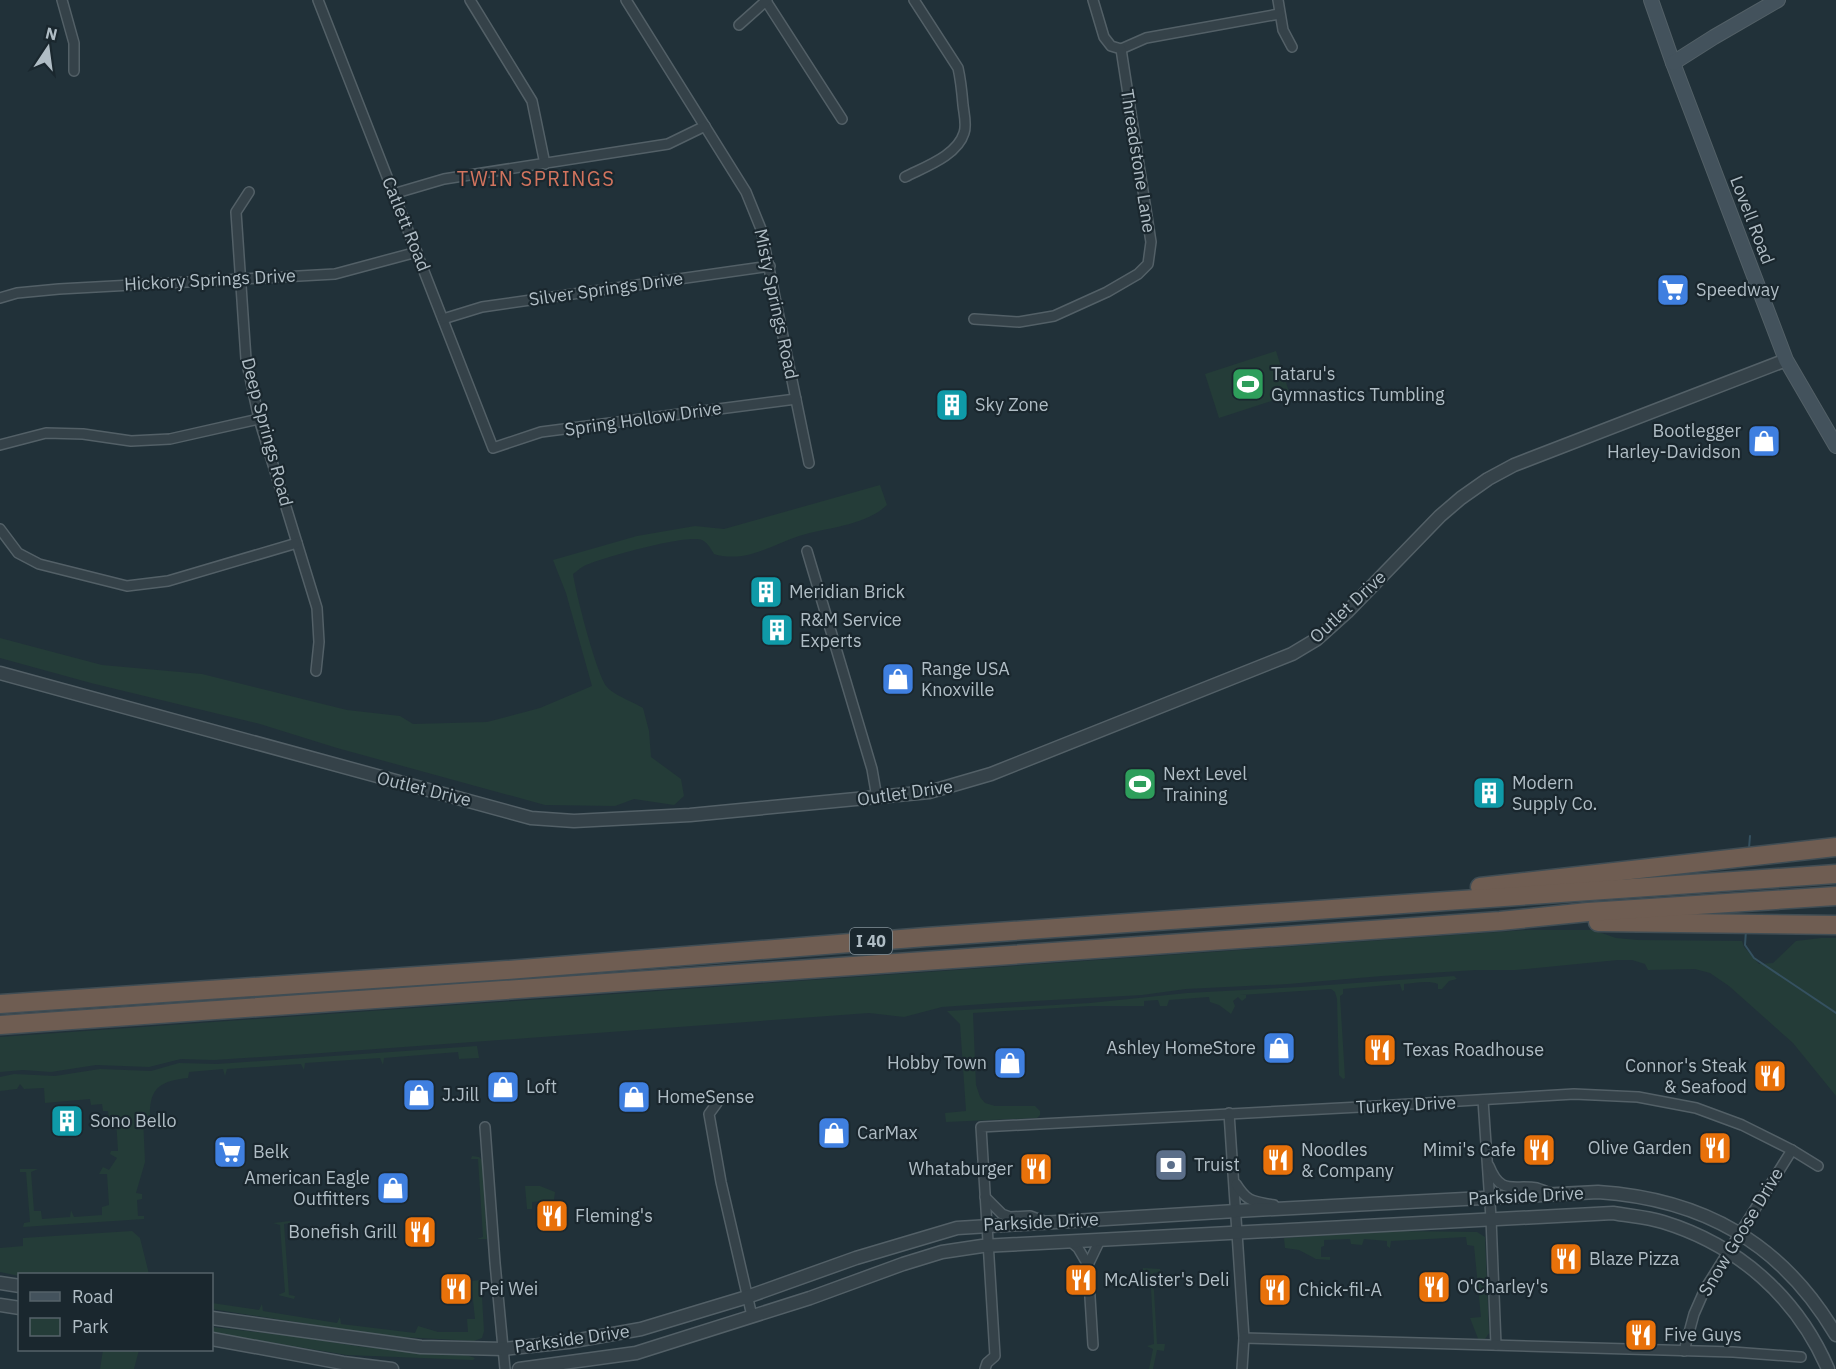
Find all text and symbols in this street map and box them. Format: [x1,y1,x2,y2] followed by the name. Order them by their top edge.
[18,18,78,78] north arrow
[43,22,59,44] text: N
[1116,88,1161,234] street label: Threadstone Lane
[457,165,615,192] district label: TWIN SPRINGS
[1725,172,1780,267] street label: Lovell Road
[377,173,436,274] street label: Catlett Road
[749,226,804,381] street label: Misty Springs Road
[123,264,297,295] street label: Hickory Springs Drive
[527,266,685,311] street label: Silver Springs Drive
[1655,272,1691,308] supermarket icon: Speedway
[1696,278,1779,301] place label: Speedway
[237,355,298,509] street label: Deep Springs Road
[1271,362,1445,406] place label: Tataru's Gymnastics Tumbling
[1230,366,1266,402] sports icon: Tataru's Gymnastics Tumbling
[934,387,970,423] building icon: Sky Zone
[975,393,1049,416] place label: Sky Zone
[563,396,723,441] street label: Spring Hollow Drive
[1607,419,1741,463] place label: Bootlegger Harley-Davidson
[1746,423,1782,459] shop icon: Bootlegger Harley-Davidson
[1305,565,1391,648] street label: Outlet Drive
[748,574,784,610] building icon: Meridian Brick
[789,580,906,603] place label: Meridian Brick
[800,608,902,652] place label: R&M Service Experts
[759,612,795,648] building icon: R&M Service Experts
[921,657,1010,701] place label: Range USA Knoxville
[880,661,916,697] shop icon: Range USA Knoxville
[1163,762,1247,806] place label: Next Level Training
[375,766,474,811] street label: Outlet Drive
[1122,766,1158,802] sports icon: Next Level Training
[1512,771,1597,815] place label: Modern Supply Co.
[856,774,954,811] street label: Outlet Drive
[1471,775,1507,811] building icon: Modern Supply Co.
[850,928,892,954] road number: I 40
[1261,1030,1297,1066] shop icon: Ashley HomeStore
[1362,1032,1398,1068] restaurant icon: Texas Roadhouse
[1106,1036,1256,1059] place label: Ashley HomeStore
[1403,1038,1544,1061] place label: Texas Roadhouse
[992,1045,1028,1081] shop icon: Hobby Town
[887,1051,987,1074] place label: Hobby Town
[1625,1054,1747,1098] place label: Connor's Steak & Seafood
[1752,1058,1788,1094] restaurant icon: Connor's Steak & Seafood
[485,1069,521,1105] shop icon: Loft
[526,1075,557,1098] place label: Loft
[401,1077,437,1113] shop icon: J.Jill
[616,1079,652,1115] shop icon: HomeSense
[442,1083,479,1106] place label: J.Jill
[657,1085,755,1108] place label: HomeSense
[1355,1090,1457,1119] street label: Turkey Drive
[49,1103,85,1139] building icon: Sono Bello
[90,1109,177,1132] place label: Sono Bello
[816,1115,852,1151] shop icon: CarMax
[857,1121,918,1144] place label: CarMax
[1697,1130,1733,1166] restaurant icon: Olive Garden
[1521,1132,1557,1168] restaurant icon: Mimi's Cafe
[212,1134,248,1170] supermarket icon: Belk
[1588,1136,1692,1159] place label: Olive Garden
[1301,1138,1394,1182] place label: Noodles & Company
[1423,1138,1516,1161] place label: Mimi's Cafe
[253,1140,290,1163] place label: Belk
[1260,1142,1296,1178] restaurant icon: Noodles & Company
[1153,1147,1189,1183] bank icon: Truist
[1018,1151,1054,1187] restaurant icon: Whataburger
[1194,1153,1240,1176] place label: Truist
[908,1157,1013,1180] place label: Whataburger
[1693,1163,1788,1300] street label: Snow Goose Drive
[244,1166,370,1210] place label: American Eagle Outfitters
[375,1170,411,1206] shop icon: American Eagle Outfitters
[1468,1181,1585,1210] street label: Parkside Drive
[534,1198,570,1234] restaurant icon: Fleming's
[575,1204,653,1227] place label: Fleming's
[983,1207,1100,1236] street label: Parkside Drive
[402,1214,438,1250] restaurant icon: Bonefish Grill
[288,1220,397,1243] place label: Bonefish Grill
[1548,1241,1584,1277] restaurant icon: Blaze Pizza
[1589,1247,1680,1270] place label: Blaze Pizza
[1063,1262,1099,1298] restaurant icon: McAlister's Deli
[1104,1268,1229,1291] place label: McAlister's Deli
[1416,1269,1452,1305] restaurant icon: O'Charley's
[438,1271,474,1307] restaurant icon: Pei Wei
[1257,1272,1293,1308] restaurant icon: Chick-fil-A
[18,1273,213,1351] legend
[1457,1275,1549,1298] place label: O'Charley's
[479,1277,538,1300] place label: Pei Wei
[1298,1278,1383,1301] place label: Chick-fil-A
[72,1285,113,1308] text: Road
[72,1315,109,1338] text: Park
[1623,1317,1659,1353] restaurant icon: Five Guys
[513,1319,631,1358] street label: Parkside Drive
[1664,1323,1742,1346] place label: Five Guys

